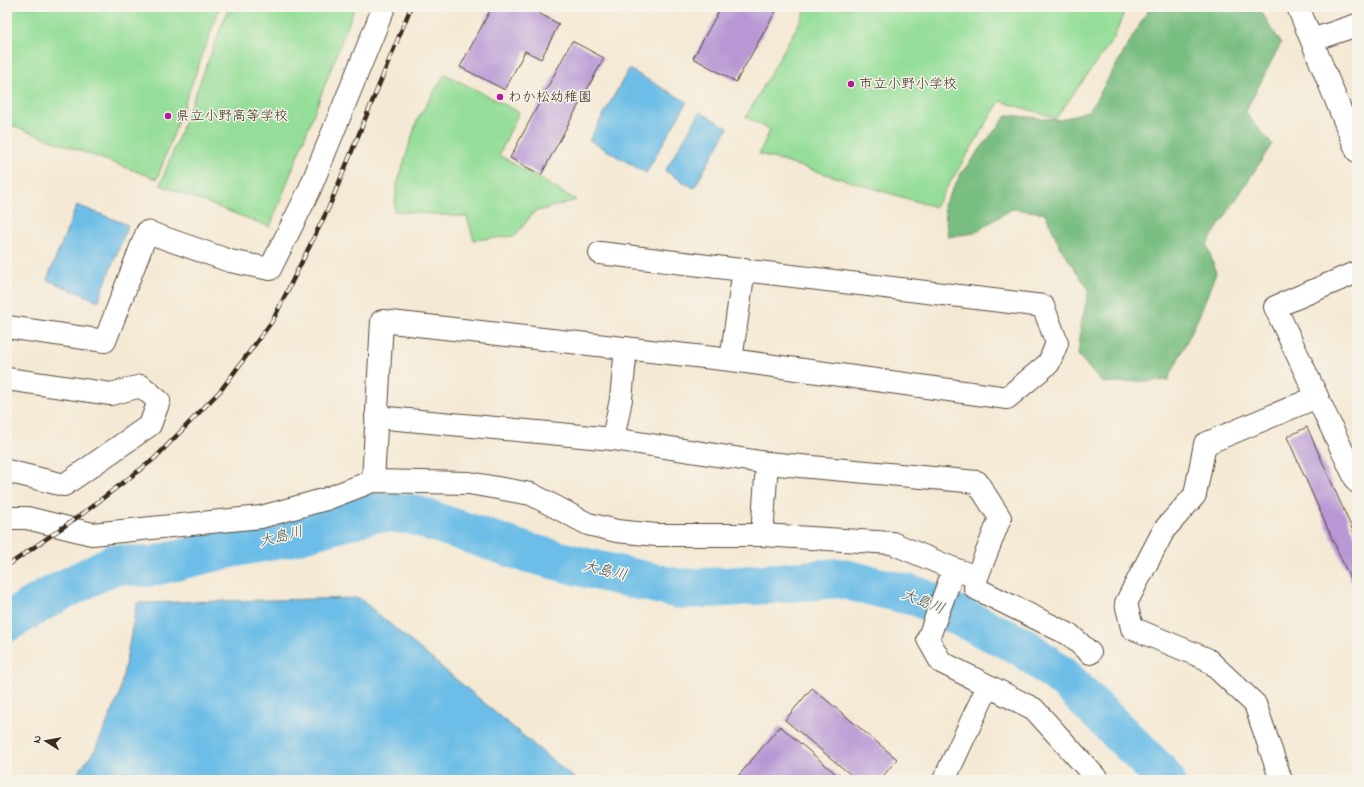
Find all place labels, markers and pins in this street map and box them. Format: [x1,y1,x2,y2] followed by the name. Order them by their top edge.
[859,74,957,95] place label: 市立小野小学校
[846,79,856,89] marker: 市立小野小学校
[508,87,592,108] place label: わか松幼稚園
[495,92,505,102] marker: わか松幼稚園
[176,106,288,127] place label: 県立小野高等学校
[163,111,173,121] marker: 県立小野高等学校

